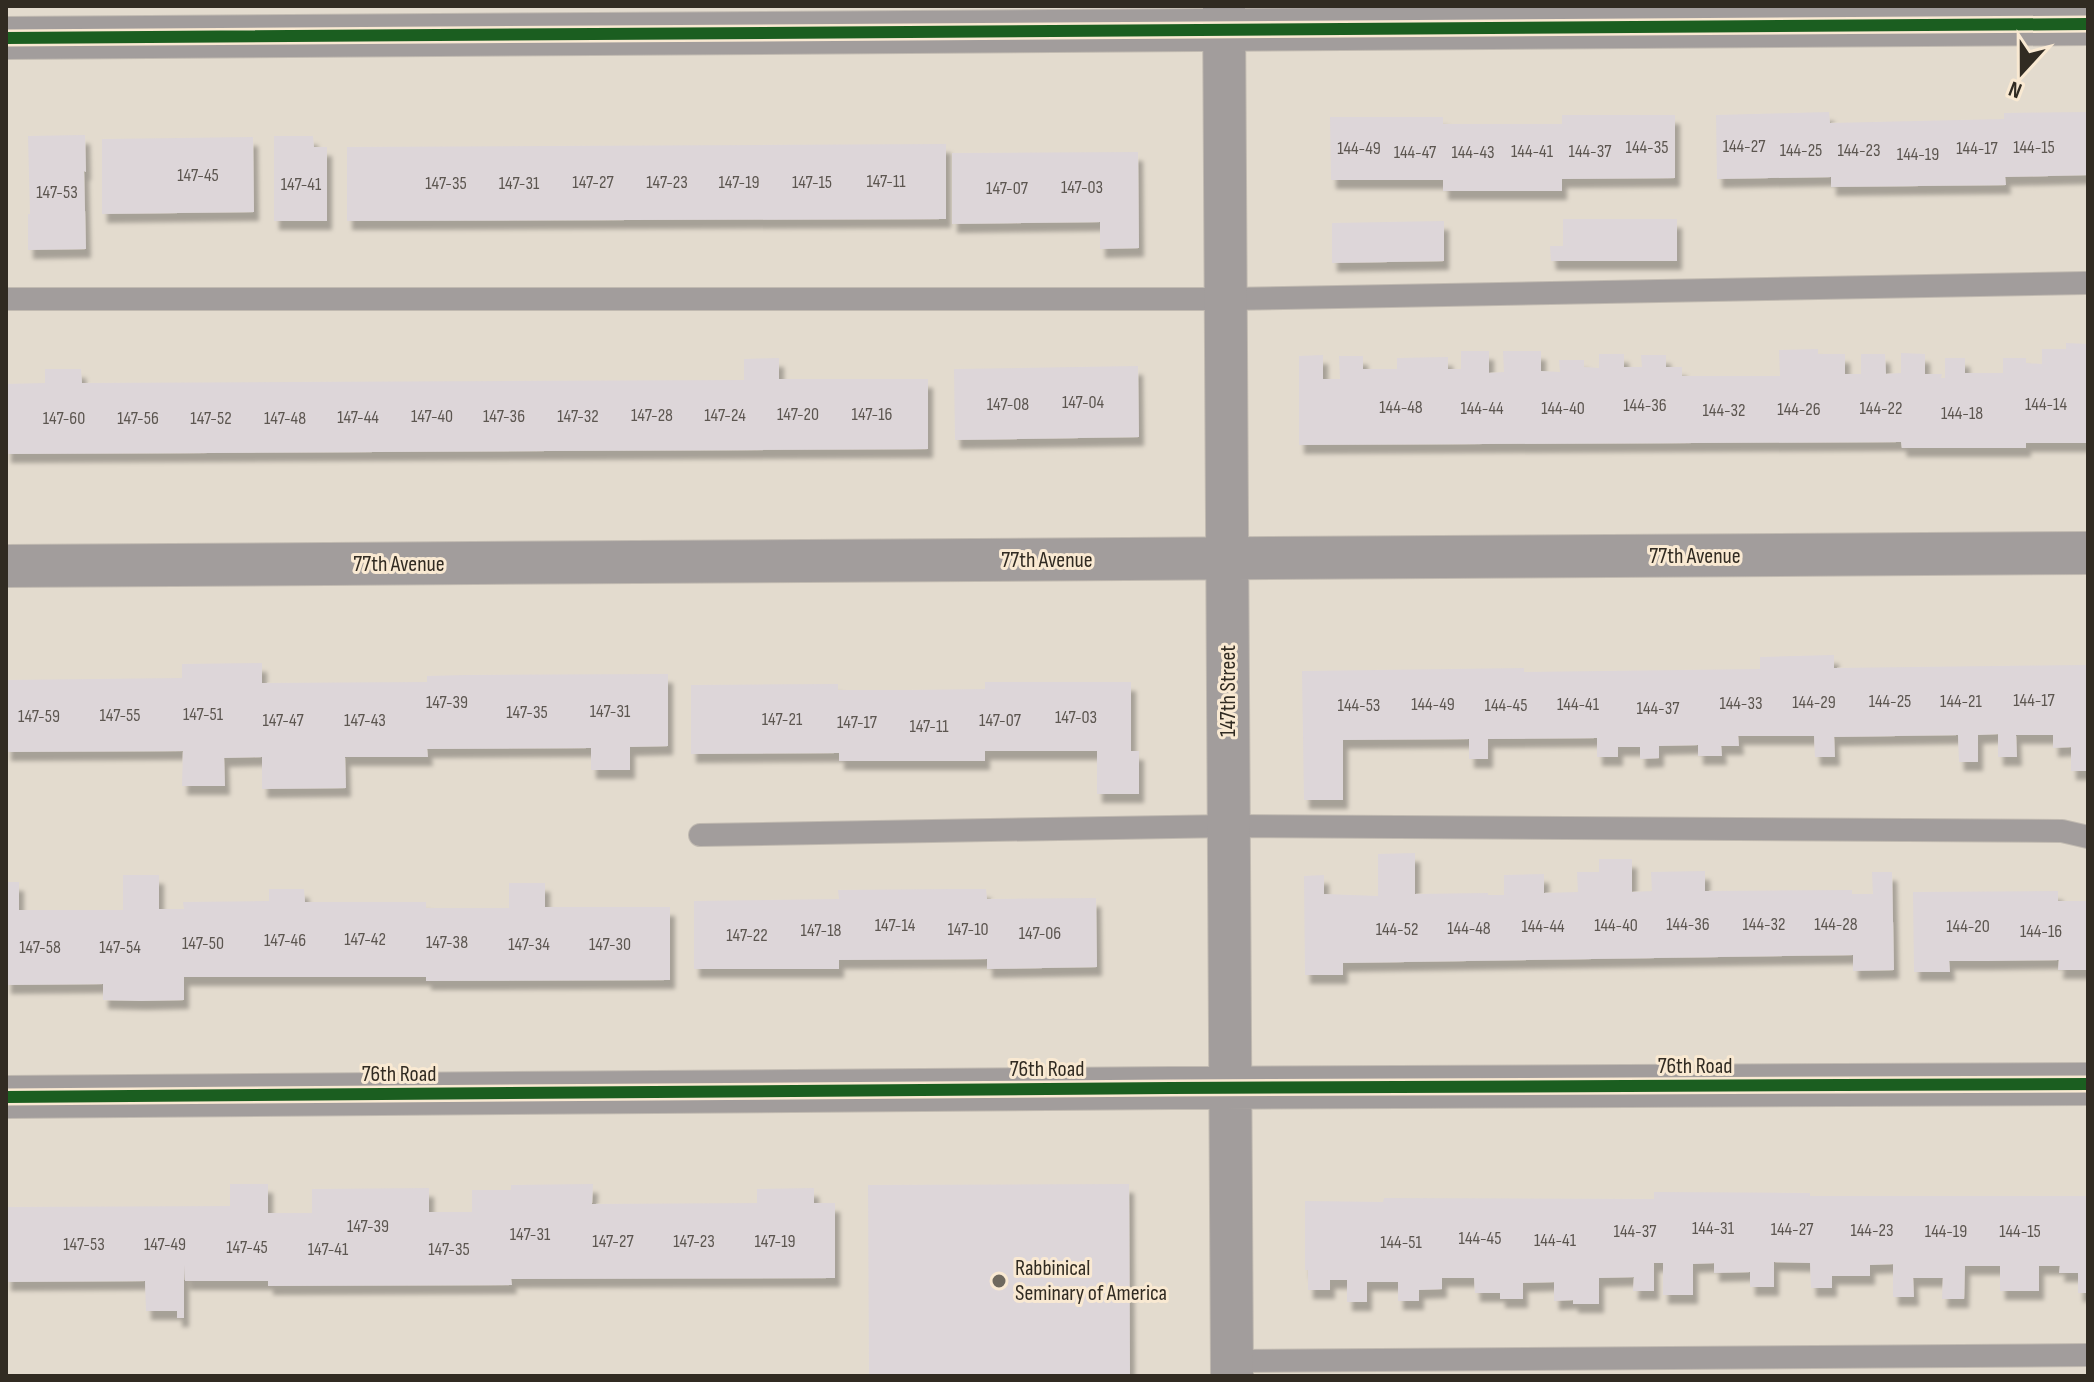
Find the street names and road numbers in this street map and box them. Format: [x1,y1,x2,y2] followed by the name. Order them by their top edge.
[1649,543,1741,570] street label: 77th Avenue
[1001,547,1093,574] street label: 77th Avenue
[353,551,445,578] street label: 77th Avenue
[1215,645,1242,737] street label: 147th Street
[1658,1053,1732,1080] street label: 76th Road
[1010,1056,1084,1083] street label: 76th Road
[362,1061,436,1088] street label: 76th Road

